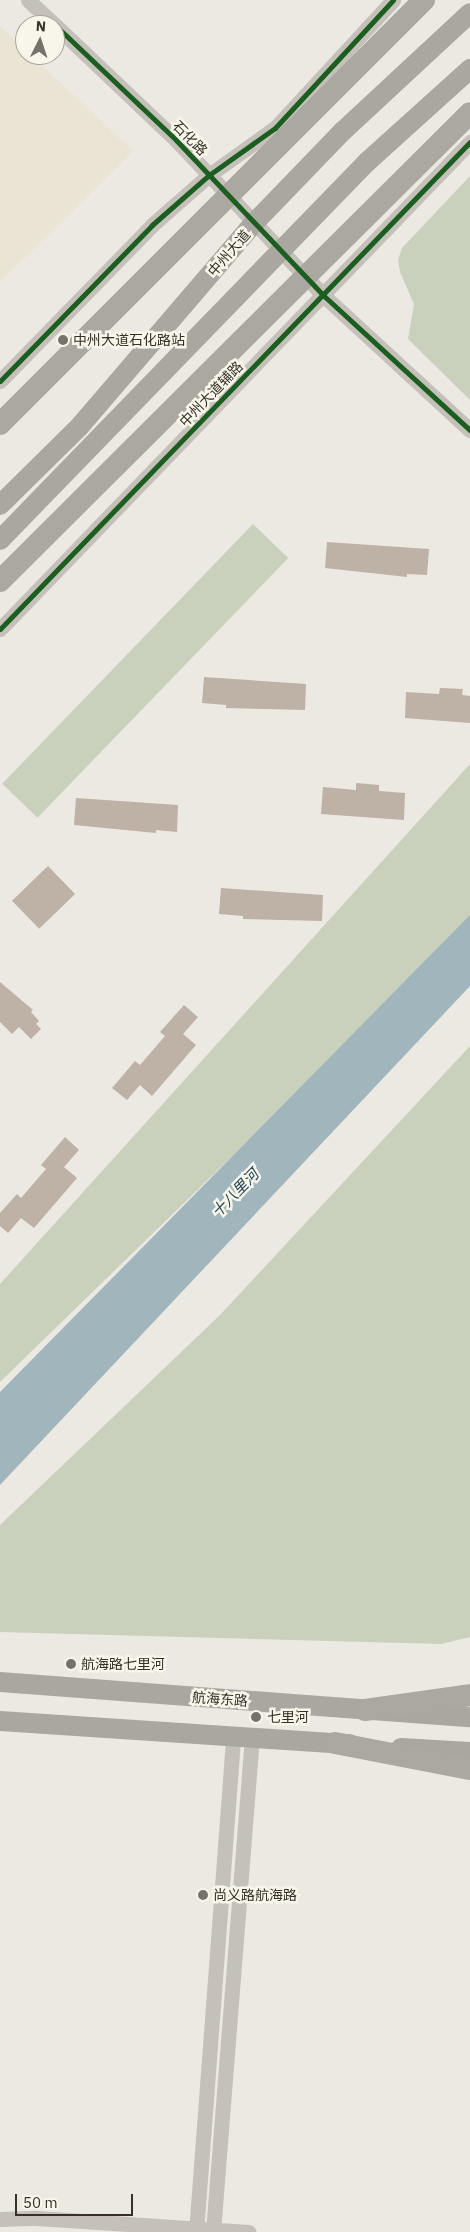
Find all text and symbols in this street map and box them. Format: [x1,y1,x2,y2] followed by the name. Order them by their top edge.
[15,15,65,65] north arrow
[35,17,47,35] text: N
[169,117,211,159] street label: 石化路
[204,226,254,280] street label: 中州大道
[73,332,185,348] place label: 中州大道石化路站
[57,334,69,346] marker: 中州大道石化路站
[176,358,246,430] street label: 中州大道辅路
[208,1165,262,1221] water label: 十八里河
[81,1656,165,1672] place label: 航海路七里河
[65,1658,77,1670] marker: 航海路七里河
[191,1689,249,1709] street label: 航海东路
[267,1709,309,1725] place label: 七里河
[249,1710,263,1724] marker: 七里河
[213,1887,297,1903] place label: 尚义路航海路
[197,1889,209,1901] marker: 尚义路航海路
[18,2184,135,2216] scale bar
[23,2193,58,2212] text: 50 m

